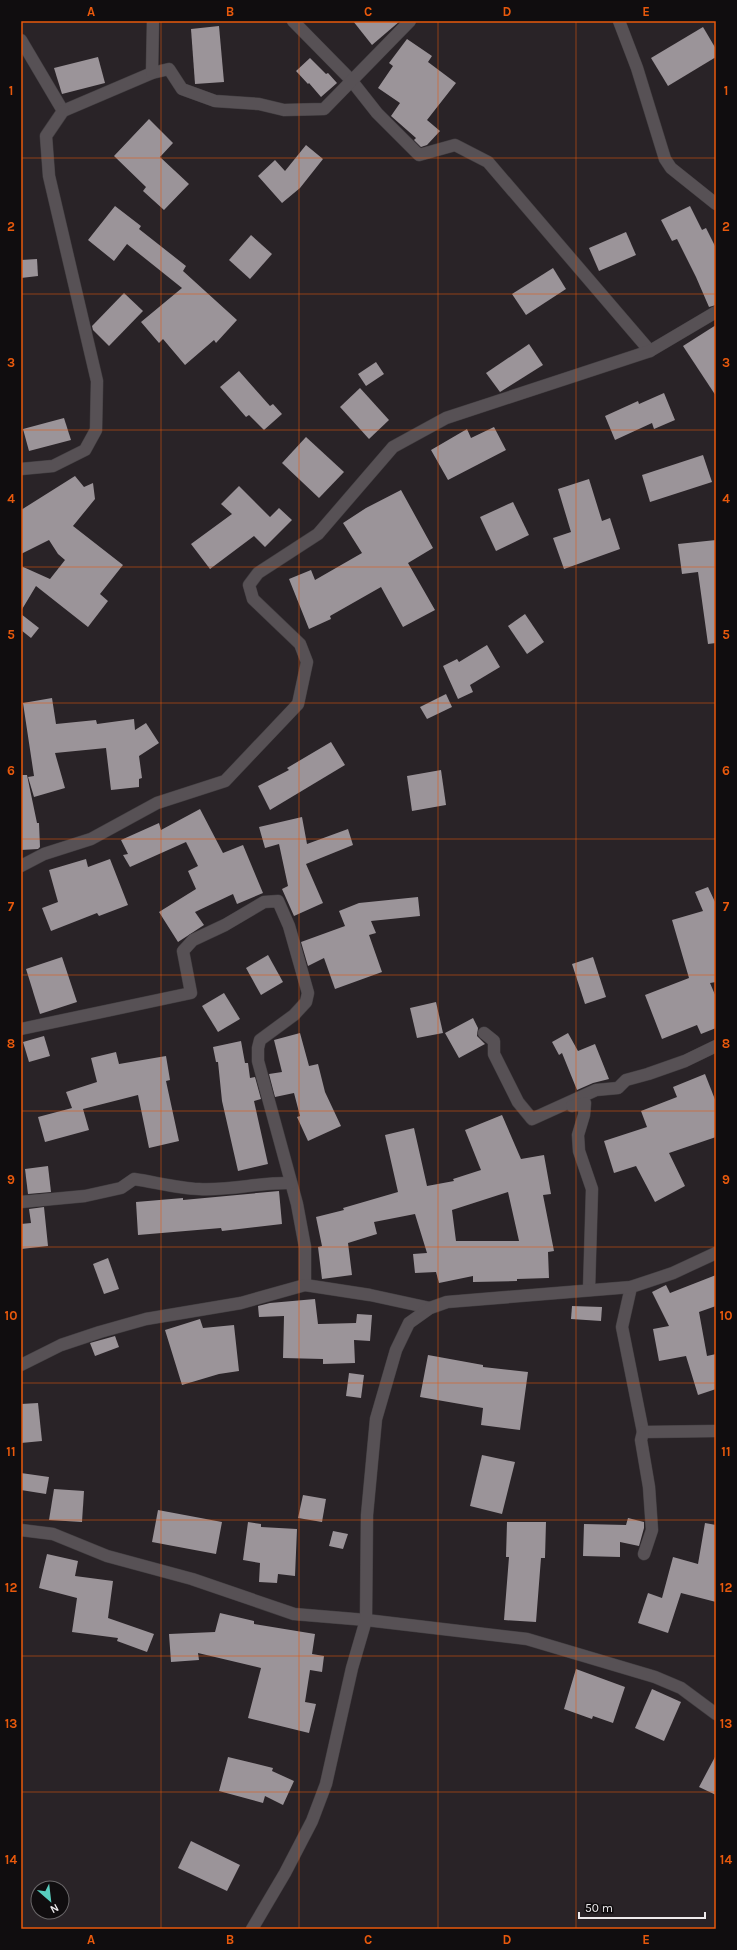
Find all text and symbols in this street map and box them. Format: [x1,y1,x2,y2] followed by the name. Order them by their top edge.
[87,4,95,19] text: A
[226,4,234,19] text: B
[364,4,372,19] text: C
[503,4,512,19] text: D
[642,4,650,19] text: E
[9,83,13,98] text: 1
[724,83,728,98] text: 1
[7,219,15,234] text: 2
[722,219,730,234] text: 2
[7,355,15,370] text: 3
[722,355,730,370] text: 3
[7,491,15,506] text: 4
[722,491,730,506] text: 4
[7,627,15,642] text: 5
[722,627,730,642] text: 5
[7,763,15,778] text: 6
[722,763,730,778] text: 6
[8,899,15,914] text: 7
[723,899,730,914] text: 7
[7,1036,15,1051] text: 8
[722,1036,730,1051] text: 8
[7,1172,15,1187] text: 9
[722,1172,730,1187] text: 9
[5,1308,17,1323] text: 10
[720,1308,732,1323] text: 10
[6,1444,16,1459] text: 11
[721,1444,731,1459] text: 11
[5,1580,17,1595] text: 12
[720,1580,732,1595] text: 12
[5,1716,17,1731] text: 13
[720,1716,732,1731] text: 13
[5,1852,17,1867] text: 14
[720,1852,732,1867] text: 14
[30,1880,70,1920] north arrow
[579,1894,705,1920] scale bar
[48,1901,61,1916] text: N
[585,1901,613,1915] text: 50 m
[87,1932,95,1947] text: A
[226,1932,234,1947] text: B
[364,1932,372,1947] text: C
[503,1932,512,1947] text: D
[642,1932,650,1947] text: E

